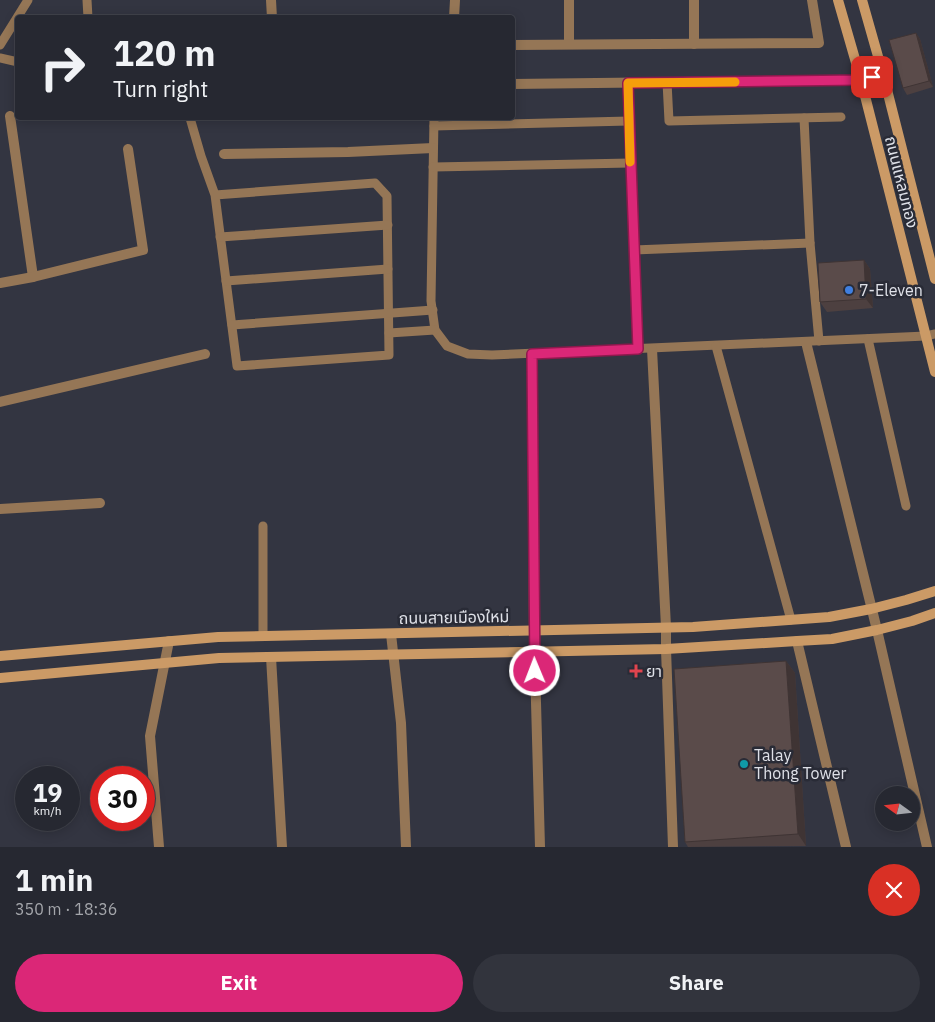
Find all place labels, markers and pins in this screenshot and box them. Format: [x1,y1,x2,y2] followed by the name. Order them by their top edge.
[851,56,893,98] pin
[859,280,923,300] place label: 7-Eleven
[843,284,855,296] marker: 7-Eleven
[646,661,662,681] place label: ยา
[630,665,642,677] marker: ยา
[754,745,846,783] place label: Talay Thong Tower
[738,758,750,770] marker: Talay Thong Tower

